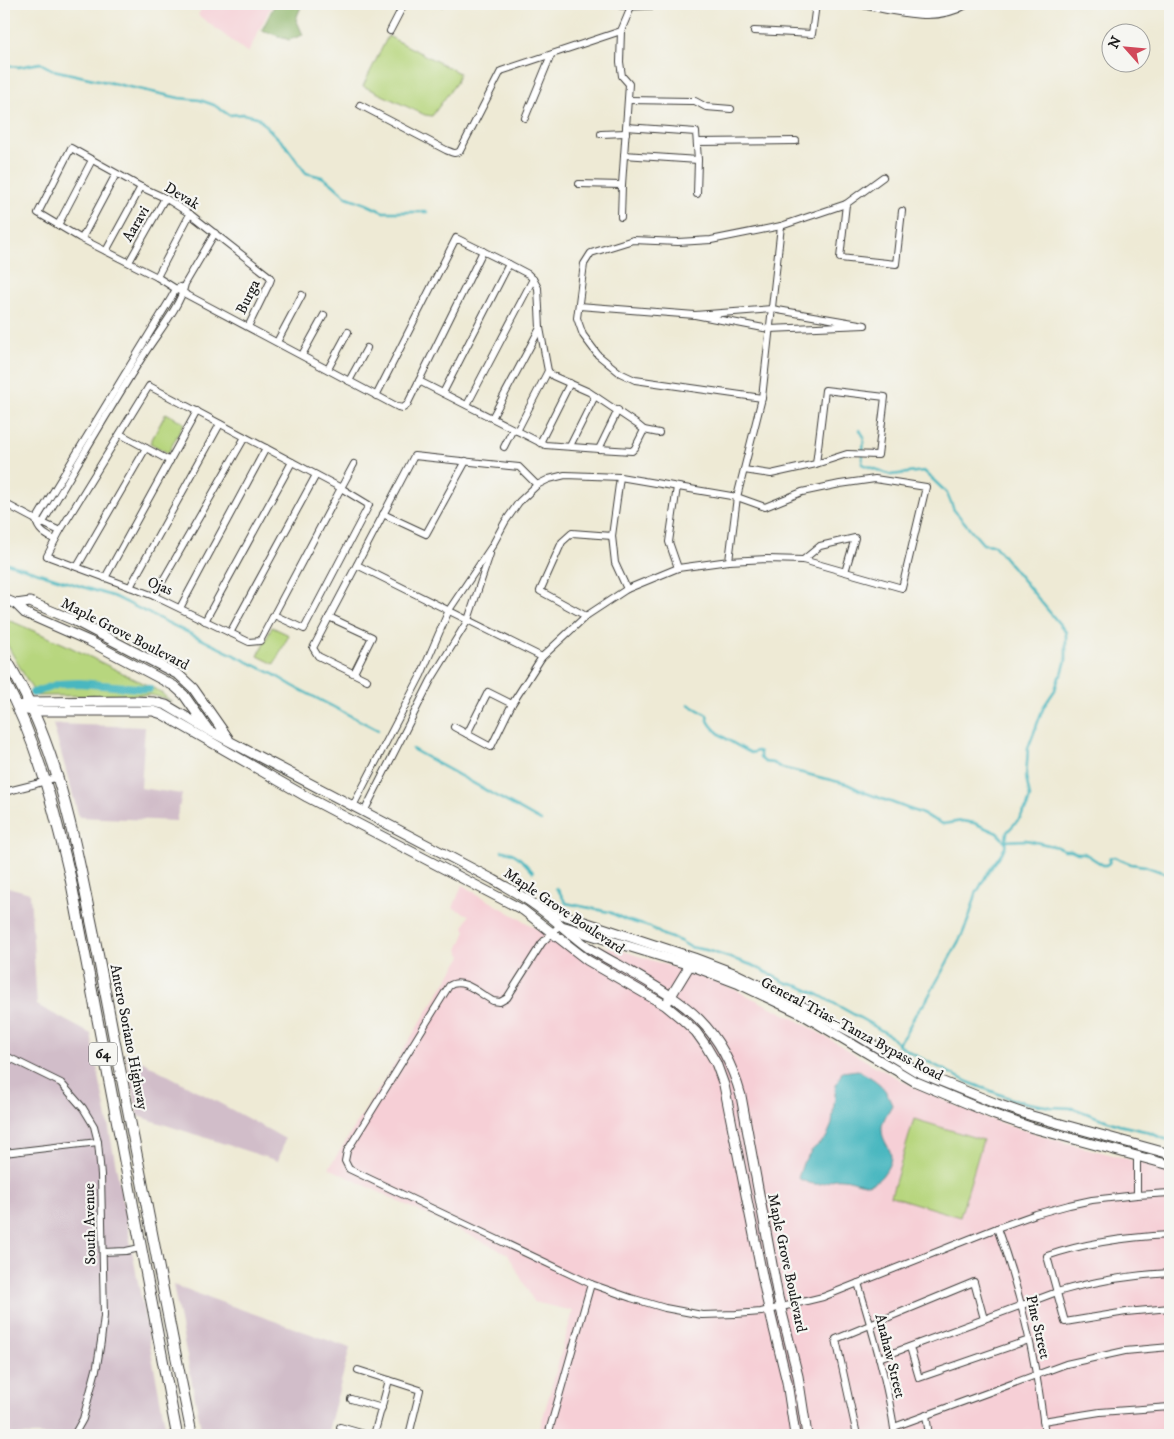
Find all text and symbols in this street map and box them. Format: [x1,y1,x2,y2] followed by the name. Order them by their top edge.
[1102,22,1152,72] north arrow
[1105,33,1126,52] text: N
[161,178,204,214] street label: Devak
[118,203,154,245] street label: Aaravi
[232,276,265,317] street label: Burga
[144,572,176,600] street label: Ojas
[58,593,193,675] street label: Maple Grove Boulevard
[500,864,628,959] street label: Maple Grove Boulevard
[106,962,153,1112] street label: Antero Soriano Highway
[757,973,947,1086] street label: General Trias–Tanza Bypass Road
[89,1042,117,1066] road number: 64
[80,1183,100,1265] street label: South Avenue
[763,1192,811,1335] street label: Maple Grove Boulevard
[1021,1293,1055,1361] street label: Pine Street
[870,1312,910,1400] street label: Anahaw Street

